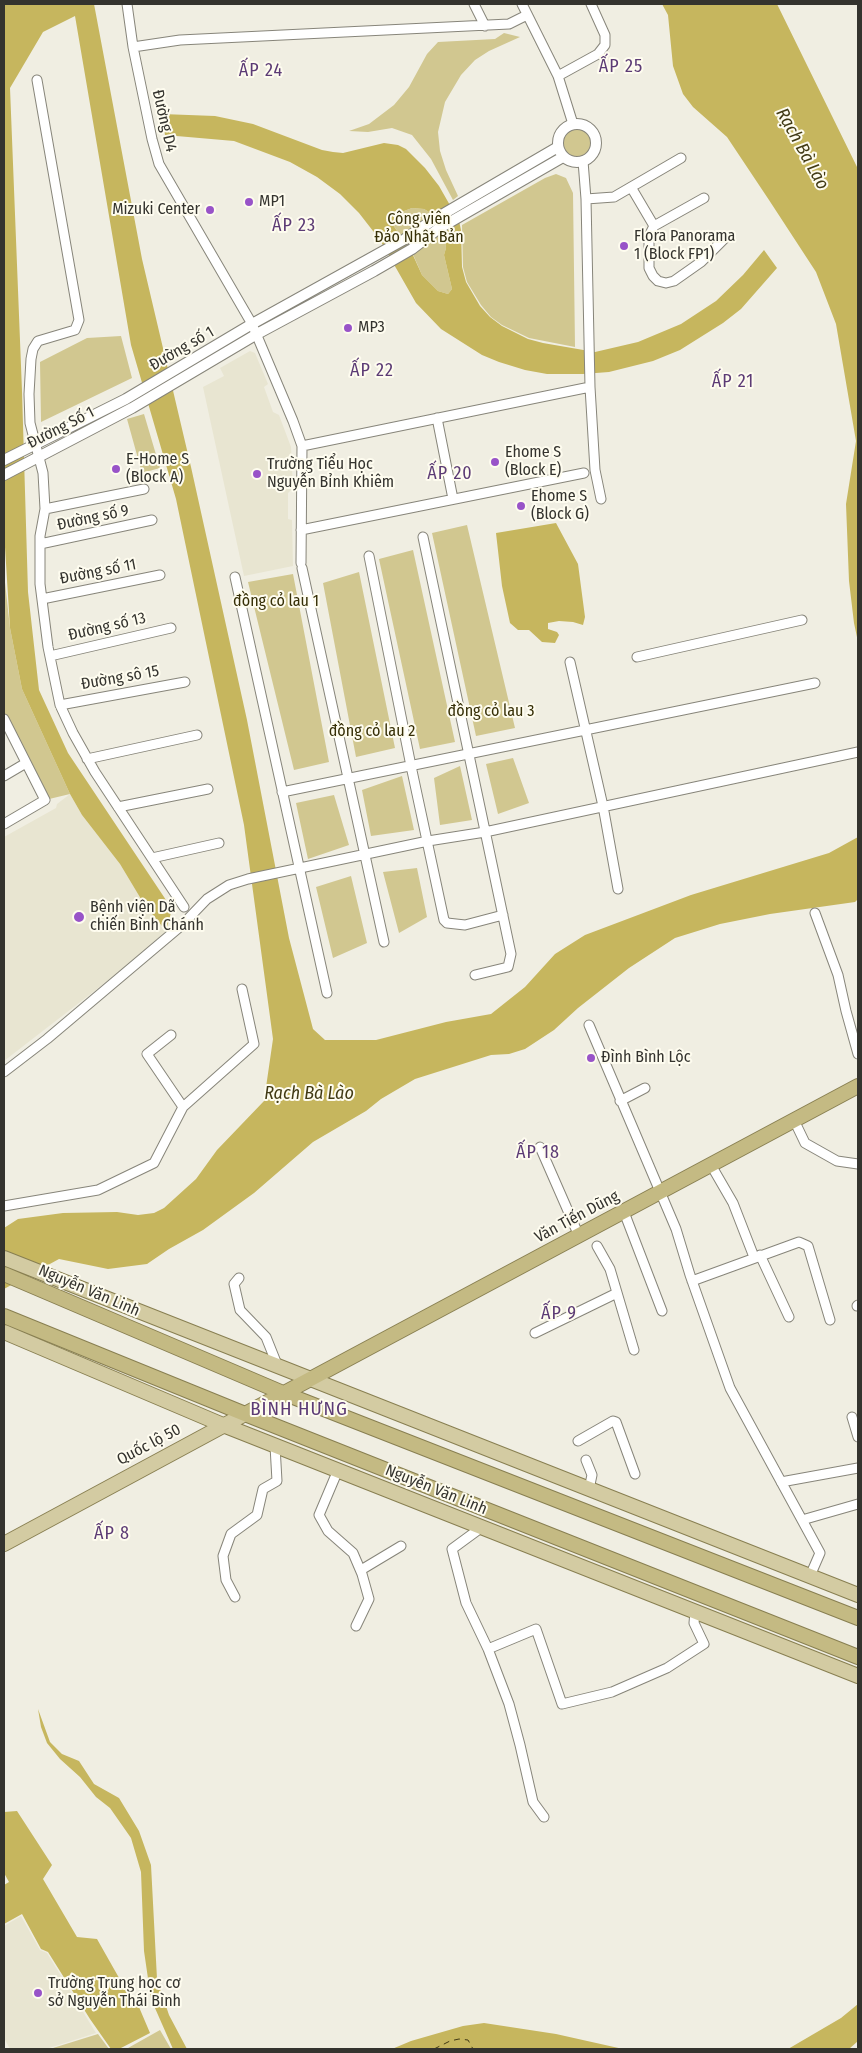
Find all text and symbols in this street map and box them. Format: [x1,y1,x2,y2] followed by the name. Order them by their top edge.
[598,56,644,78] district label: ẤP 25
[238,60,284,82] district label: ẤP 24
[148,88,180,154] street label: Đường D4
[771,105,833,193] water label: Rạch Bà Lào
[259,192,285,212] place label: MP1
[243,196,255,208] marker: MP1
[112,200,200,220] place label: Mizuki Center
[204,204,216,216] marker: Mizuki Center
[374,210,464,248] park label: Công viên Đảo Nhật Bản
[271,215,317,237] district label: ẤP 23
[634,227,735,265] place label: Flora Panorama 1 (Block FP1)
[618,240,630,252] marker: Flora Panorama 1 (Block FP1)
[358,318,385,338] place label: MP3
[342,322,354,334] marker: MP3
[146,323,218,375] street label: Đường số 1
[349,360,395,382] district label: ẤP 22
[711,371,755,393] district label: ẤP 21
[24,403,98,453] street label: Đường Số 1
[505,443,561,481] place label: Ehome S (Block E)
[126,450,189,488] place label: E-Home S (Block A)
[267,455,394,493] place label: Trường Tiểu Học Nguyễn Bỉnh Khiêm
[489,456,501,468] marker: Ehome S (Block E)
[110,463,122,475] marker: E-Home S (Block A)
[427,463,473,485] district label: ẤP 20
[251,468,263,480] marker: Trường Tiểu Học Nguyễn Bỉnh Khiêm
[531,487,589,525] place label: Ehome S (Block G)
[515,500,527,512] marker: Ehome S (Block G)
[55,501,131,535] street label: Đường số 9
[58,555,138,589] street label: Đường số 11
[233,592,319,612] park label: đồng cỏ lau 1
[66,609,148,645] street label: Đường số 13
[79,662,161,694] street label: Đường sô 15
[448,702,534,722] park label: đồng cỏ lau 3
[329,722,415,742] park label: đồng cỏ lau 2
[90,898,204,936] place label: Bệnh viện Dã chiến Bình Chánh
[72,910,86,924] marker: Bệnh viện Dã chiến Bình Chánh
[601,1048,691,1068] place label: Đình Bình Lộc
[585,1052,597,1064] marker: Đình Bình Lộc
[264,1083,354,1105] water label: Rạch Bà Lào
[515,1142,561,1164] district label: ẤP 18
[532,1187,622,1247] street label: Văn Tiến Dũng
[35,1261,143,1321] street label: Nguyễn Văn Linh
[541,1303,577,1325] district label: ẤP 9
[249,1399,349,1421] district label: BÌNH HƯNG
[114,1420,184,1470] street label: Quốc lộ 50
[382,1461,490,1519] street label: Nguyễn Văn Linh
[93,1523,131,1545] district label: ẤP 8
[48,1974,181,2012] place label: Trường Trung học cơ sở Nguyễn Thái Bình
[32,1987,44,1999] marker: Trường Trung học cơ sở Nguyễn Thái Bình

